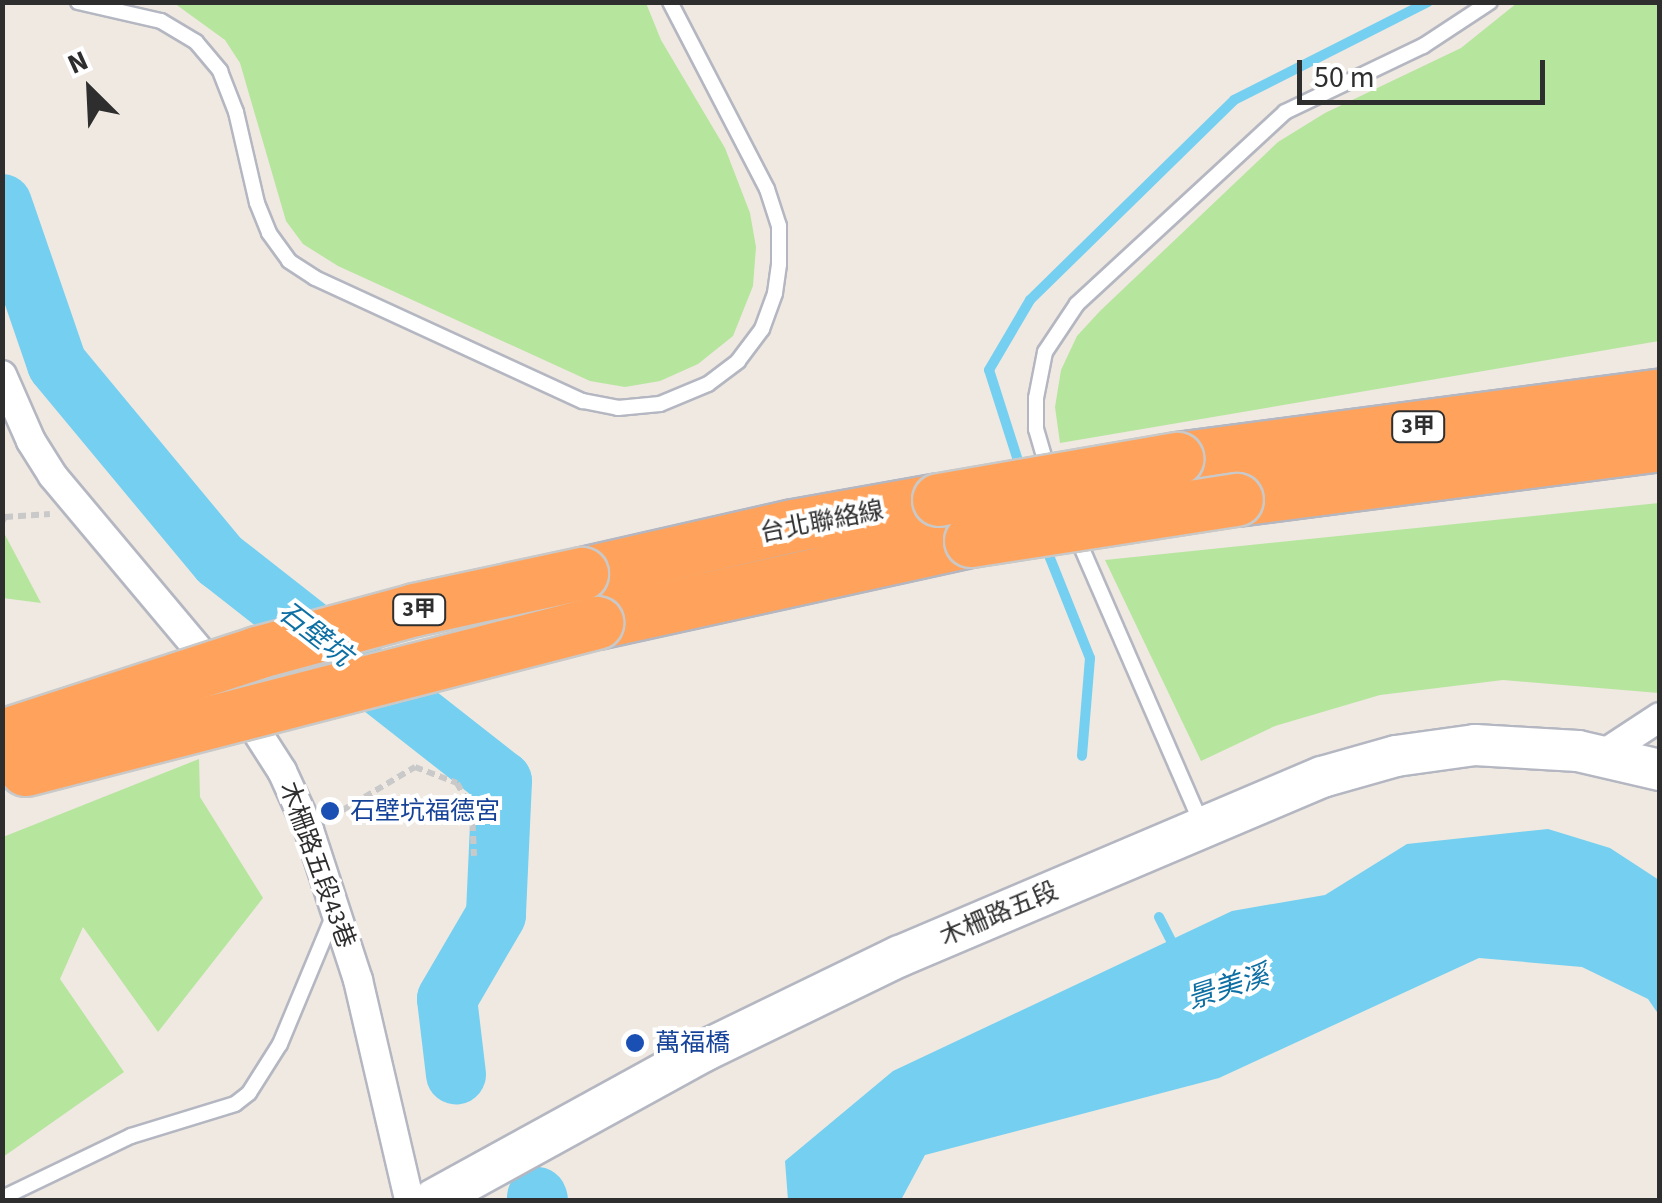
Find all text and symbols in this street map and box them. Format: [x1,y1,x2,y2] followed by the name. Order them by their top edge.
[40,40,140,140] north arrow
[1302,40,1550,102] scale bar
[61,41,94,85] text: N
[1314,56,1375,99] text: 50 m
[1390,410,1446,444] road number: 3甲
[758,495,886,549] street label: 台北聯絡線
[392,593,446,627] road number: 3甲
[272,595,358,673] water label: 石壁坑
[273,778,361,952] street label: 木柵路五段43巷
[350,796,500,826] place label: 石壁坑福德宮
[319,800,341,822] marker: 石壁坑福德宮
[936,876,1062,952] street label: 木柵路五段
[1183,958,1273,1016] water label: 景美溪
[655,1028,730,1058] place label: 萬福橋
[624,1032,646,1054] marker: 萬福橋

